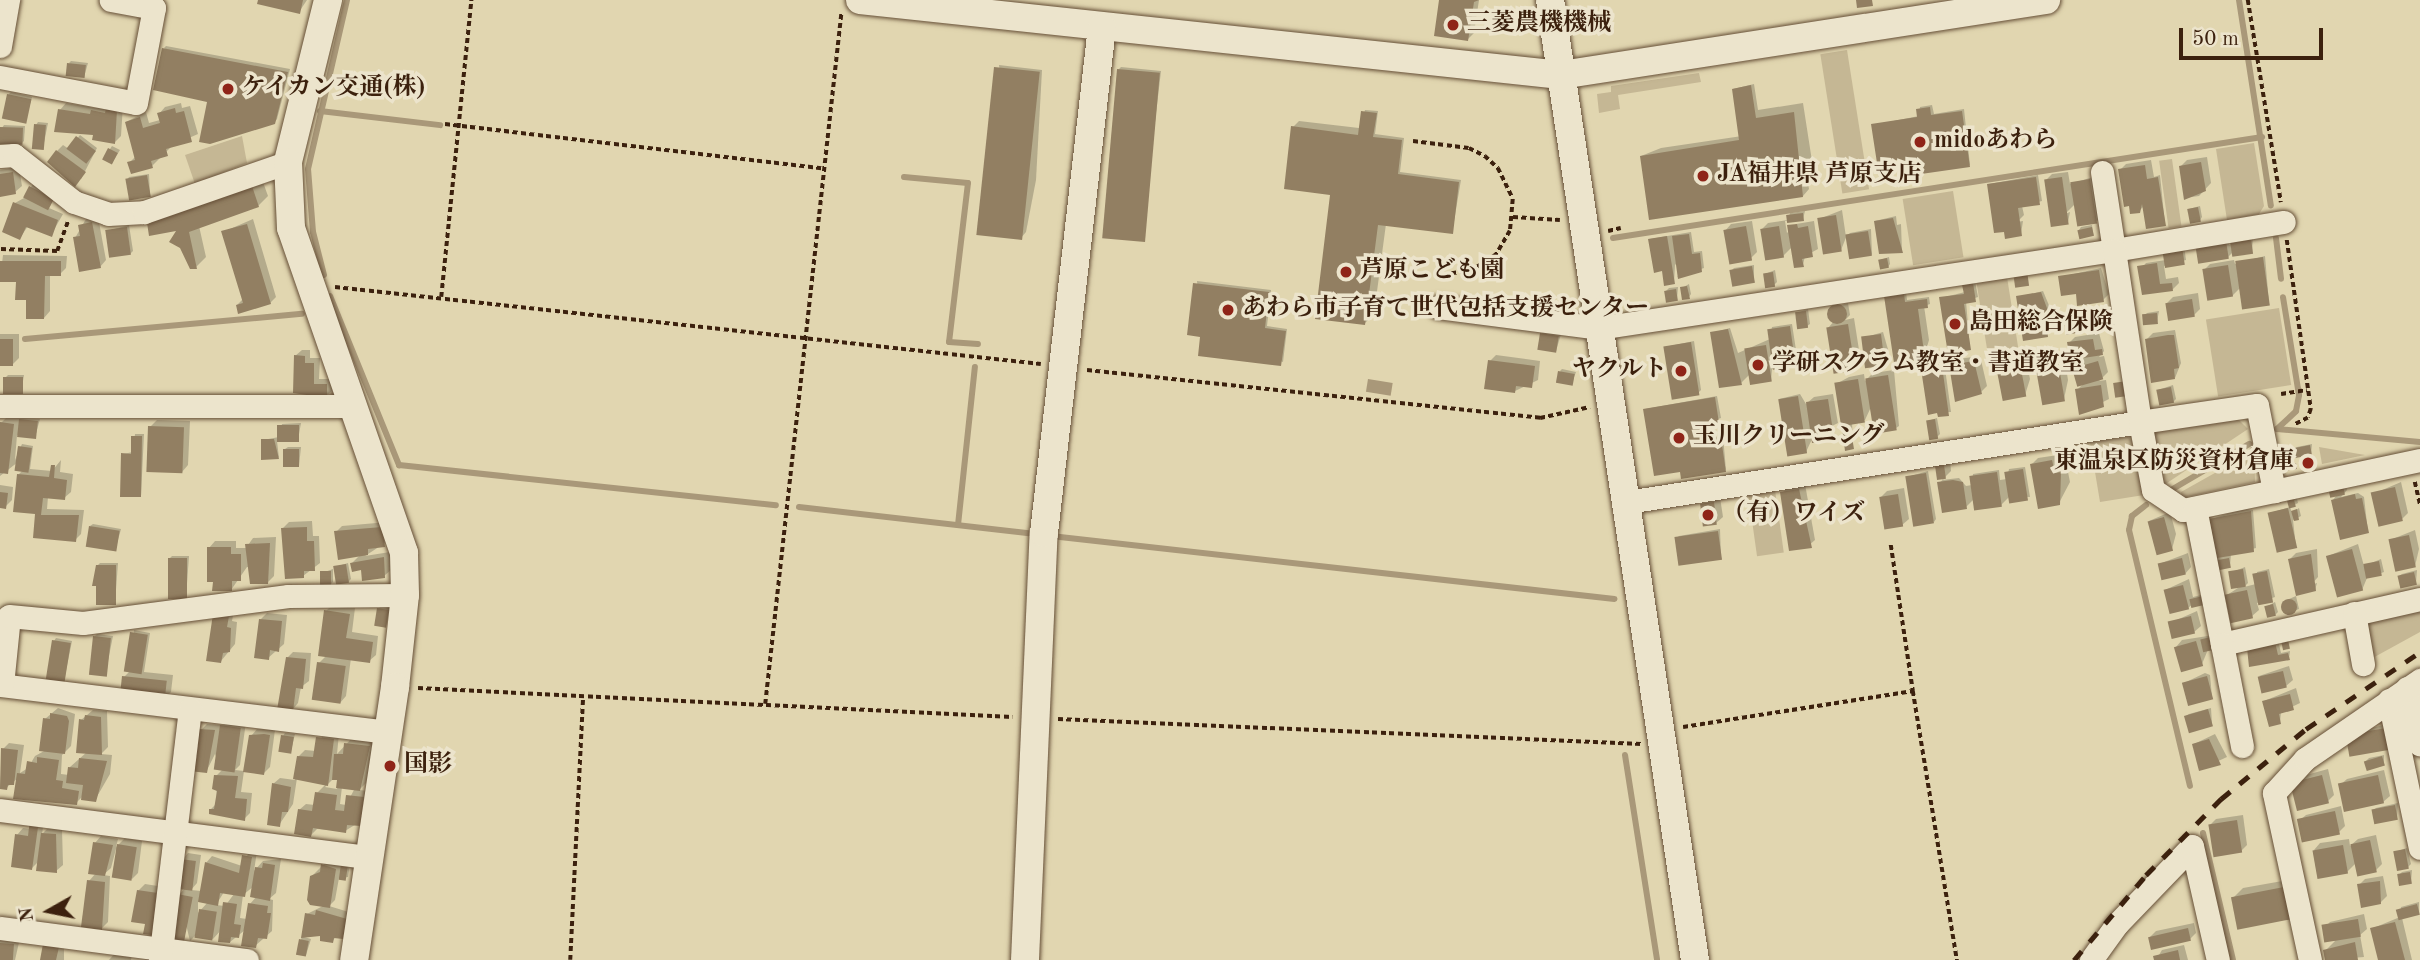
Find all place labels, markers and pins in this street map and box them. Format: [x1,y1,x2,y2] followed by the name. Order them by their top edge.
[1467,11,1611,39] place label: 三菱農機機械
[1445,17,1461,33] marker: 三菱農機機械
[242,75,428,103] place label: ケイカン交通(株)
[220,81,236,97] marker: ケイカン交通(株)
[1934,128,2057,156] place label: midoあわら
[1912,134,1928,150] marker: midoあわら
[1717,162,1921,190] place label: JA福井県 芦原支店
[1695,168,1711,184] marker: JA福井県 芦原支店
[1360,258,1504,286] place label: 芦原こども園
[1338,264,1354,280] marker: 芦原こども園
[1242,296,1650,324] place label: あわら市子育て世代包括支援センター
[1220,302,1236,318] marker: あわら市子育て世代包括支援センター
[1969,310,2113,338] place label: 島田総合保険
[1947,316,1963,332] marker: 島田総合保険
[1772,351,2084,379] place label: 学研スクラム教室・書道教室
[1571,357,1667,385] place label: ヤクルト
[1750,357,1766,373] marker: 学研スクラム教室・書道教室
[1673,363,1689,379] marker: ヤクルト
[1693,424,1885,452] place label: 玉川クリーニング
[1671,430,1687,446] marker: 玉川クリーニング
[2054,449,2294,477] place label: 東温泉区防災資材倉庫
[2300,455,2316,471] marker: 東温泉区防災資材倉庫
[1722,501,1866,529] place label: （有）ワイズ
[1700,507,1716,523] marker: （有）ワイズ
[404,752,452,780] place label: 国影
[382,758,398,774] marker: 国影

